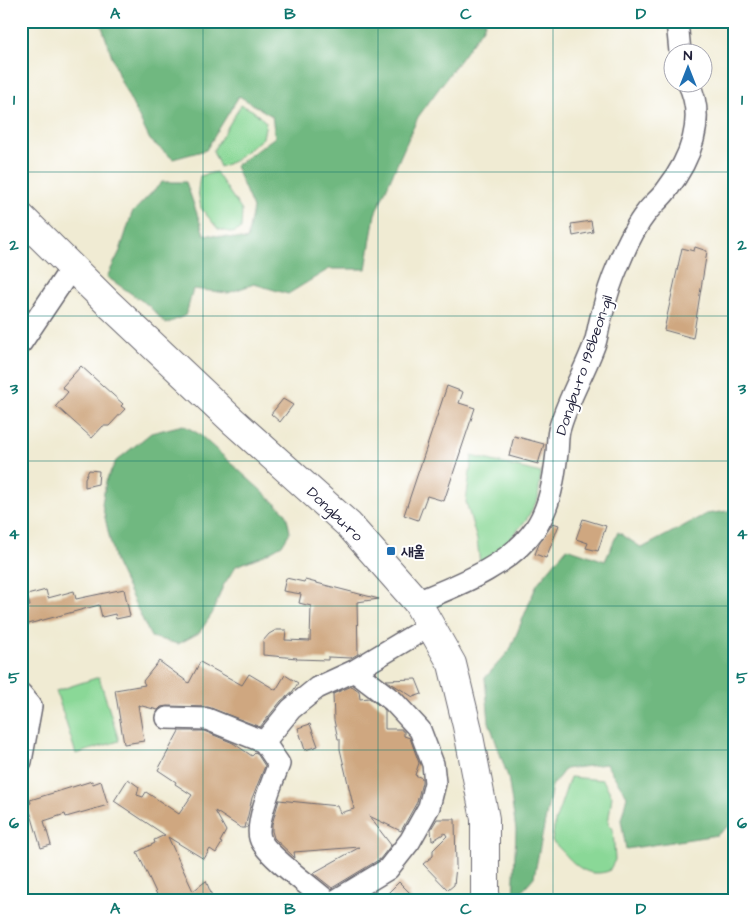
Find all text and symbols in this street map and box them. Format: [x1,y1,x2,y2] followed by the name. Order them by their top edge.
[110,3,121,25] text: A
[284,3,296,25] text: B
[460,3,472,25] text: C
[636,3,647,25] text: D
[664,42,714,92] north arrow
[684,46,693,66] text: N
[13,89,16,111] text: 1
[741,89,744,111] text: 1
[8,234,19,256] text: 2
[736,234,747,256] text: 2
[551,292,619,438] street label: Dongbu-ro 198beon-gil
[9,378,19,400] text: 3
[737,378,747,400] text: 3
[301,482,368,548] street label: Dongbu-ro
[9,523,20,545] text: 4
[737,523,748,545] text: 4
[400,541,425,562] place label: 새울
[385,545,397,557] marker: 새울
[8,667,20,689] text: 5
[736,667,748,689] text: 5
[9,812,19,834] text: 6
[737,812,747,834] text: 6
[110,898,121,920] text: A
[284,898,296,920] text: B
[460,898,472,920] text: C
[636,898,647,920] text: D

